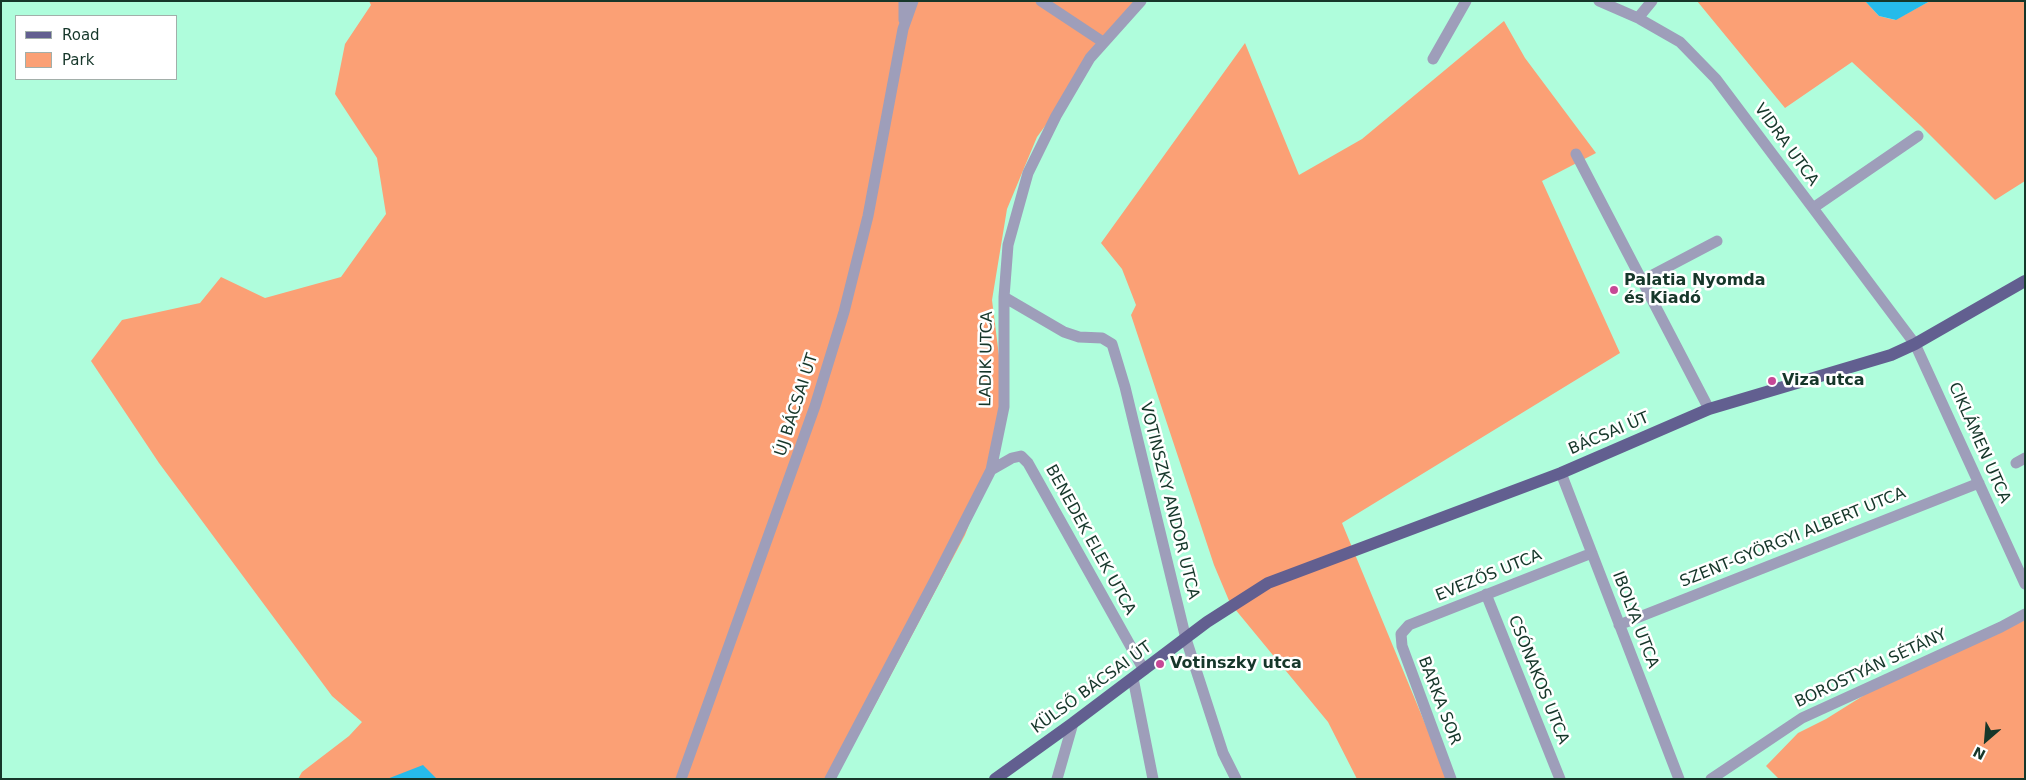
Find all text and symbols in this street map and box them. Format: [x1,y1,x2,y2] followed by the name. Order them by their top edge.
[15,15,178,80] legend
[62,26,100,44] text: Road
[62,51,94,69] text: Park
[1750,100,1822,190] street label: VIDRA UTCA
[1624,271,1766,309] place label: Palatia Nyomda és Kiadó
[1608,284,1620,296] marker: Palatia Nyomda és Kiadó
[977,311,997,407] street label: LADIK UTCA
[771,351,823,459] street label: ÚJ BÁCSAI ÚT
[1782,371,1865,391] place label: Viza utca
[1766,375,1778,387] marker: Viza utca
[1944,380,2014,506] street label: CIKLÁMEN UTCA
[1135,401,1203,601] street label: VOTINSZKY ANDOR UTCA
[1566,408,1652,460] street label: BÁCSAI ÚT
[1041,462,1139,618] street label: BENEDEK ELEK UTCA
[1677,484,1909,592] street label: SZENT-GYÖRGYI ALBERT UTCA
[1433,546,1545,606] street label: EVEZŐS UTCA
[1608,569,1662,671] street label: IBOLYA UTCA
[1503,613,1573,747] street label: CSÓNAKOS UTCA
[1792,625,1950,713] street label: BOROSTYÁN SÉTÁNY
[1028,638,1156,738] street label: KÜLSŐ BÁCSAI ÚT
[1170,654,1302,674] place label: Votinszky utca
[1413,654,1465,748] street label: BARKA SOR
[1154,658,1166,670] marker: Votinszky utca
[1961,715,2011,765] north arrow
[1970,744,1988,763] text: N

